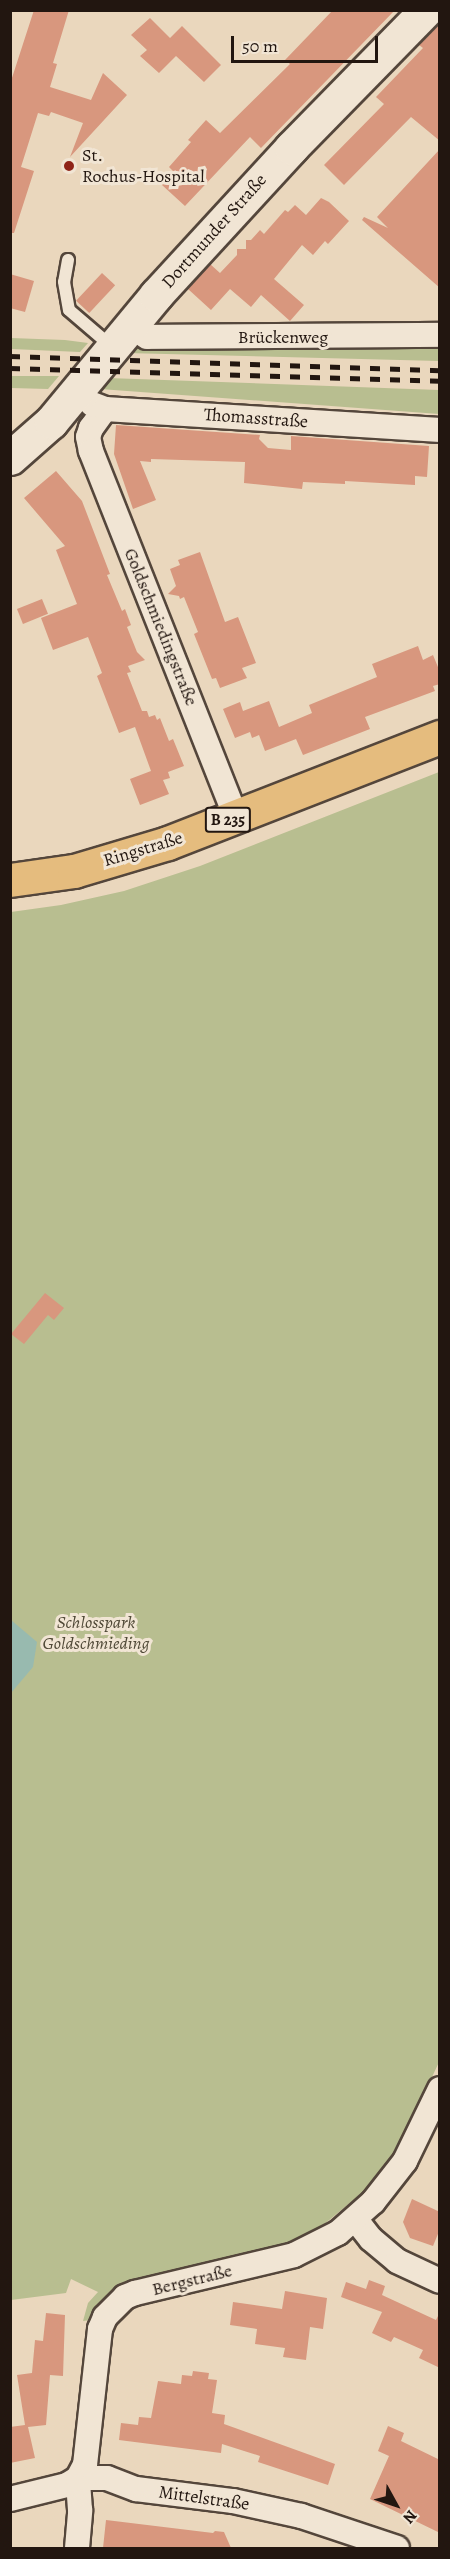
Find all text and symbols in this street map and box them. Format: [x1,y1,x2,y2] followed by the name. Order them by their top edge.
[234,24,381,62] scale bar
[242,34,278,58] text: 50 m
[82,145,205,188] place label: St. Rochus-Hospital
[60,157,78,175] marker: St. Rochus-Hospital
[157,169,271,293] street label: Dortmunder Straße
[238,326,328,348] street label: Brückenweg
[203,404,309,432] street label: Thomasstraße
[120,545,202,709] street label: Goldschmiedingstraße
[204,807,252,833] road number: B 235
[101,827,185,871] street label: Ringstraße
[43,1612,149,1654] park label: Schlosspark Goldschmieding
[150,2260,234,2300] street label: Bergstraße
[366,2475,426,2535] north arrow
[157,2481,251,2515] street label: Mittelstraße
[398,2505,422,2528] text: N

